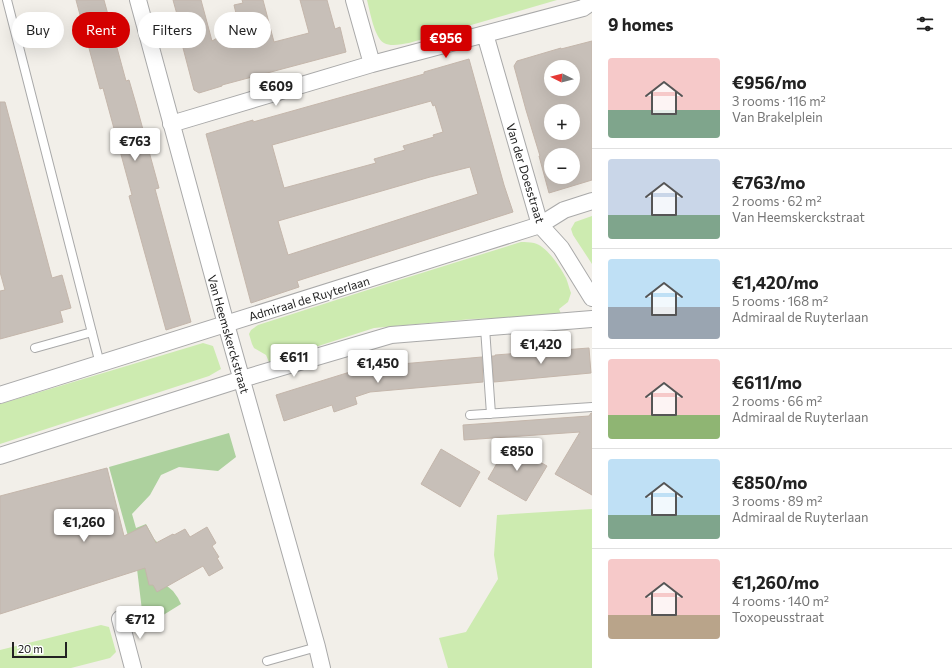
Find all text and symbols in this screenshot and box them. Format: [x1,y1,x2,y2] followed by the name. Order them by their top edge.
[12,12,64,48] chip: Buy
[72,12,130,48] chip: Rent
[138,12,206,48] chip: Filters
[214,12,271,48] chip: New
[914,13,936,35] icon: filters
[608,14,673,35] text: 9 homes
[422,25,470,59] pin: €956
[430,30,462,46] text: €956
[544,60,580,96] north arrow
[544,60,580,184] map controls
[732,72,807,93] text: €956/mo
[252,73,300,107] pin: €609
[640,74,688,122] icon: home
[259,78,293,94] text: €609
[732,93,826,109] text: 3 rooms · 116 m²
[544,104,580,140] button: +
[732,109,823,125] text: Van Brakelplein
[504,121,548,225] street label: Van der Doesstraat
[111,128,159,162] pin: €763
[119,133,151,149] text: €763
[544,148,580,184] button: −
[732,172,805,193] text: €763/mo
[640,175,688,223] icon: home
[732,193,822,209] text: 2 rooms · 62 m²
[732,209,865,225] text: Van Heemskerckstraat
[732,272,819,293] text: €1,420/mo
[205,273,253,395] street label: Van Heemskerckstraat
[247,273,371,323] street label: Admiraal de Ruyterlaan
[640,275,688,323] icon: home
[732,293,828,309] text: 5 rooms · 168 m²
[732,309,868,325] text: Admiraal de Ruyterlaan
[508,331,574,365] pin: €1,420
[520,336,562,352] text: €1,420
[270,344,318,378] pin: €611
[280,349,308,365] text: €611
[345,350,411,384] pin: €1,450
[357,355,399,371] text: €1,450
[732,372,802,393] text: €611/mo
[640,375,688,423] icon: home
[732,393,822,409] text: 2 rooms · 66 m²
[732,409,868,425] text: Admiraal de Ruyterlaan
[493,438,541,472] pin: €850
[500,443,534,459] text: €850
[732,472,808,493] text: €850/mo
[640,475,688,523] icon: home
[732,493,823,509] text: 3 rooms · 89 m²
[51,509,117,543] pin: €1,260
[732,509,868,525] text: Admiraal de Ruyterlaan
[63,514,105,530] text: €1,260
[732,572,819,593] text: €1,260/mo
[640,575,688,623] icon: home
[732,593,829,609] text: 4 rooms · 140 m²
[116,606,164,640] pin: €712
[732,609,824,625] text: Toxopeusstraat
[125,611,155,627] text: €712
[12,640,67,659] scale bar
[18,642,43,655] text: 20 m

